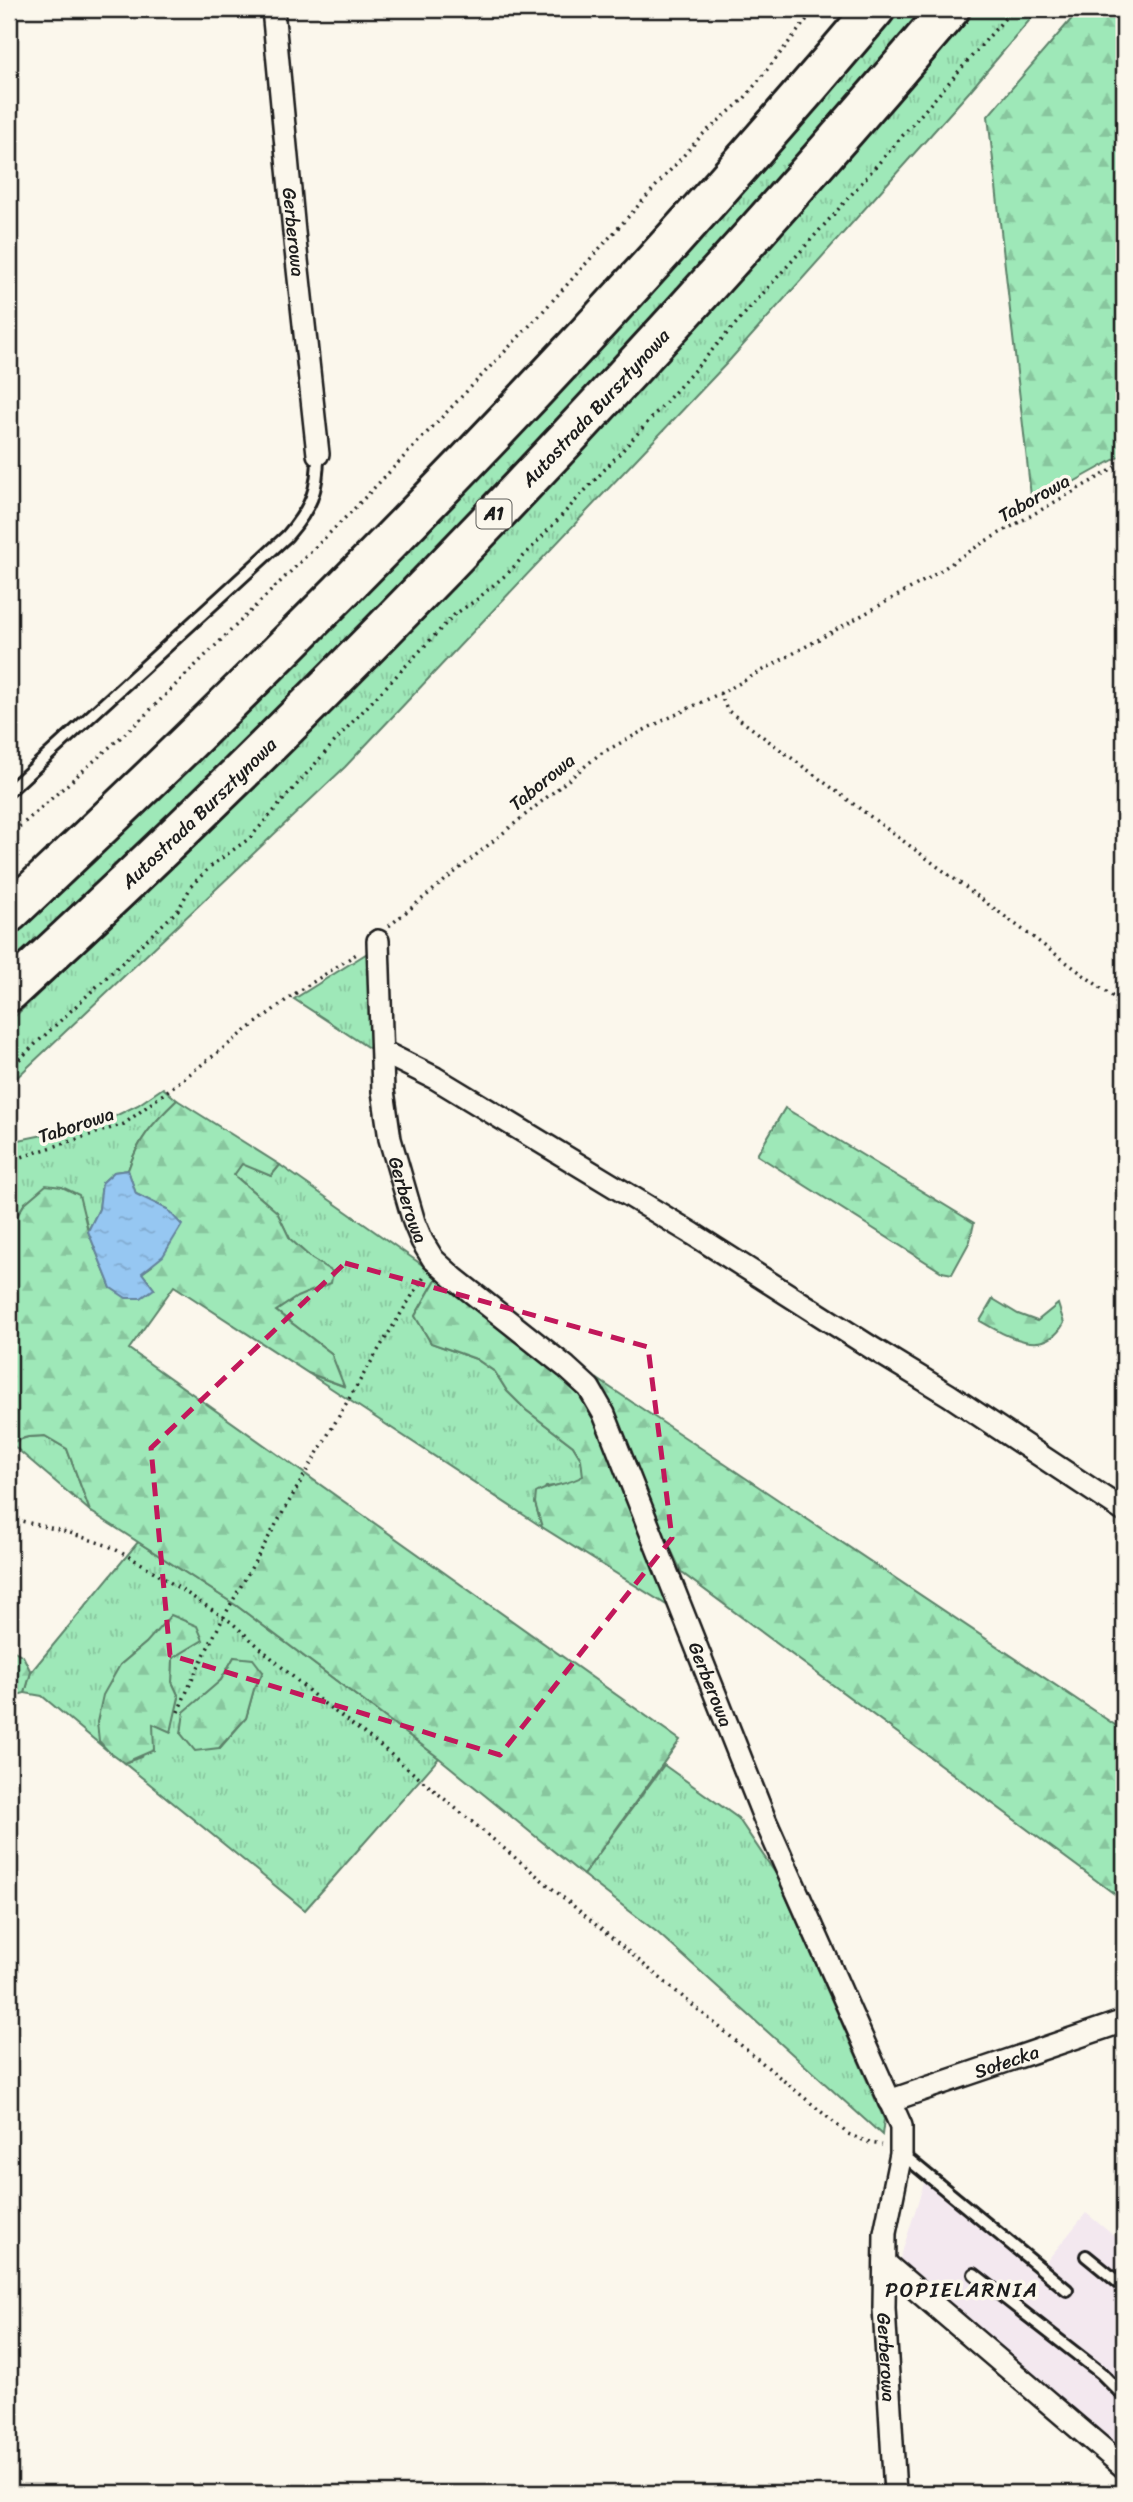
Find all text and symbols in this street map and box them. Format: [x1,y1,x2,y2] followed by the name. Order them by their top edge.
[273,186,315,279] street label: Gerberowa
[512,320,678,495] street label: Autostrada Bursztynowa
[992,464,1077,531] street label: Taborowa
[476,500,512,528] road number: A1
[112,729,285,897] street label: Autostrada Bursztynowa
[501,744,583,819] street label: Taborowa
[34,1097,119,1153] street label: Taborowa
[379,1152,438,1249] street label: Gerberowa
[679,1637,743,1732] street label: Gerberowa
[969,2035,1044,2087] street label: Sołecka
[885,2271,1039,2309] district label: POPIELARNIA
[868,2312,906,2403] street label: Gerberowa

